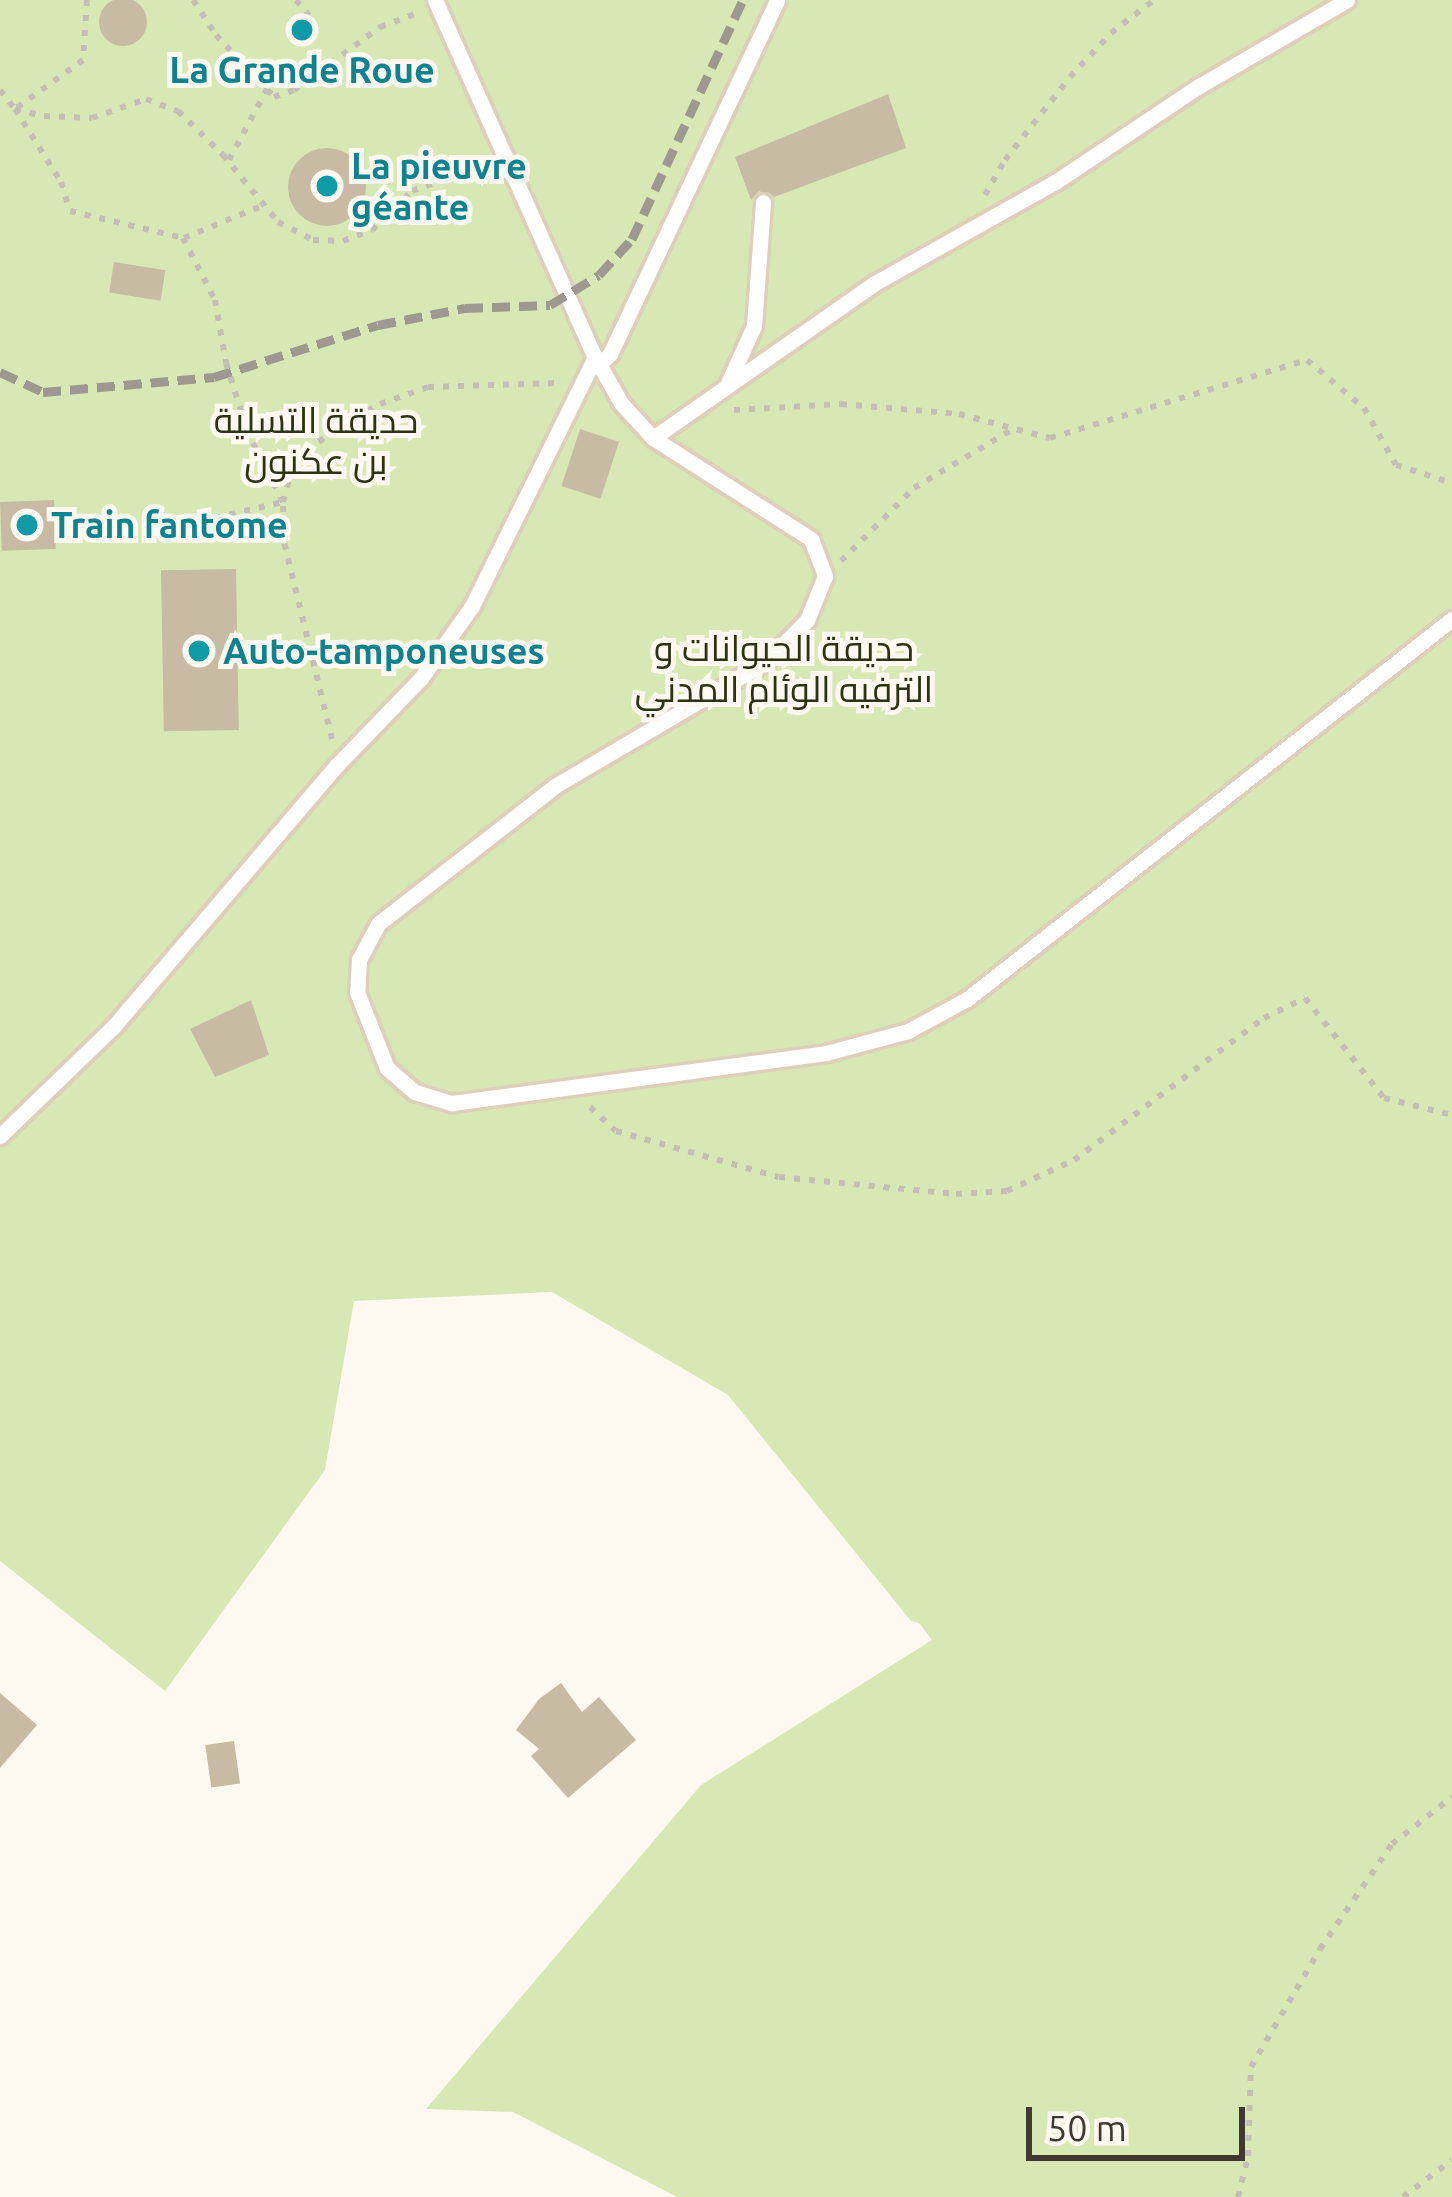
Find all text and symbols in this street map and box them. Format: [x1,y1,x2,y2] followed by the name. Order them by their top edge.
[289,17,315,43] marker: La Grande Roue
[169,48,435,92] place label: La Grande Roue
[351,143,527,228] place label: La pieuvre géante
[314,173,340,199] marker: La pieuvre géante
[214,397,418,482] park label: حديقة التسلية بن عكنون
[51,503,288,547] place label: Train fantome
[14,512,40,538] marker: Train fantome
[635,625,933,710] park label: حديقة الحيوانات و الترفيه الوئام المدني
[223,629,544,673] place label: Auto-tamponeuses
[186,638,212,664] marker: Auto-tamponeuses
[1032,2083,1251,2157] scale bar
[1047,2107,1127,2148] text: 50 m

